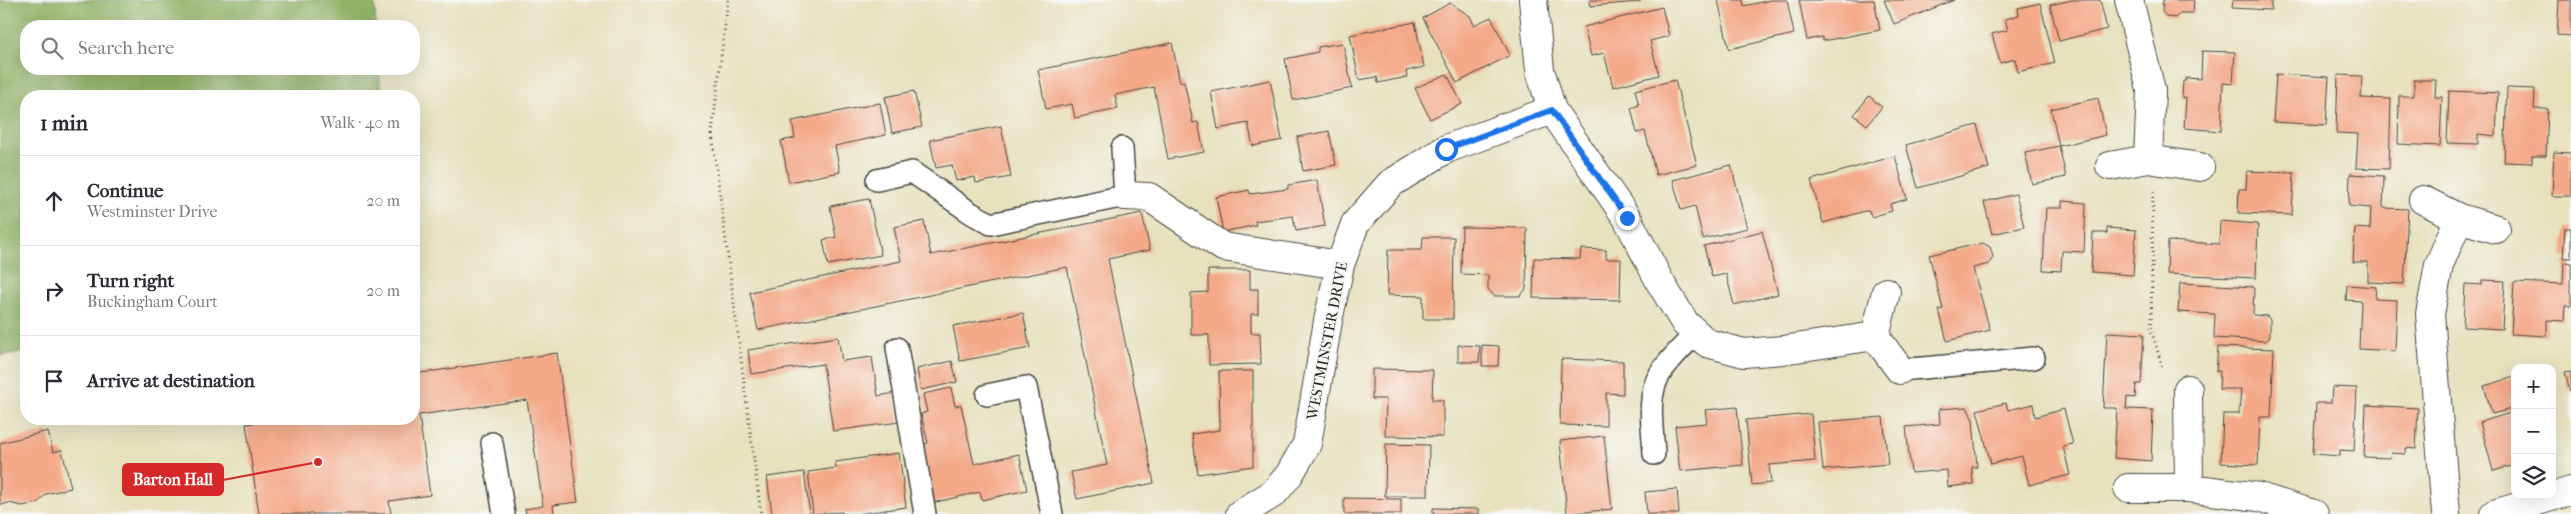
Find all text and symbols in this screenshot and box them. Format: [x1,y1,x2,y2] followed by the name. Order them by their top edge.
[20,20,420,75] search box
[38,34,66,62] icon: search
[78,37,174,59] text: Search here
[40,111,88,135] text: 1 min
[320,113,400,132] text: Walk · 40 m
[1435,138,1458,161] route start
[87,180,163,202] text: Continue
[40,187,68,215] icon: ahead
[366,191,400,210] text: 20 m
[87,202,217,221] text: Westminster Drive
[1616,207,1639,230] route end
[1303,260,1351,423] street label: WESTMINSTER DRIVE
[87,270,174,292] text: Turn right
[40,277,68,305] icon: right
[366,281,400,300] text: 20 m
[87,292,218,311] text: Buckingham Court
[2511,364,2556,499] map controls
[2511,364,2556,409] button: +
[40,367,68,395] icon: arrive
[87,370,255,392] text: Arrive at destination
[2511,409,2556,454] button: −
[2511,454,2556,499] button: layers
[123,464,223,495] callout: Barton Hall
[133,470,214,489] text: Barton Hall

